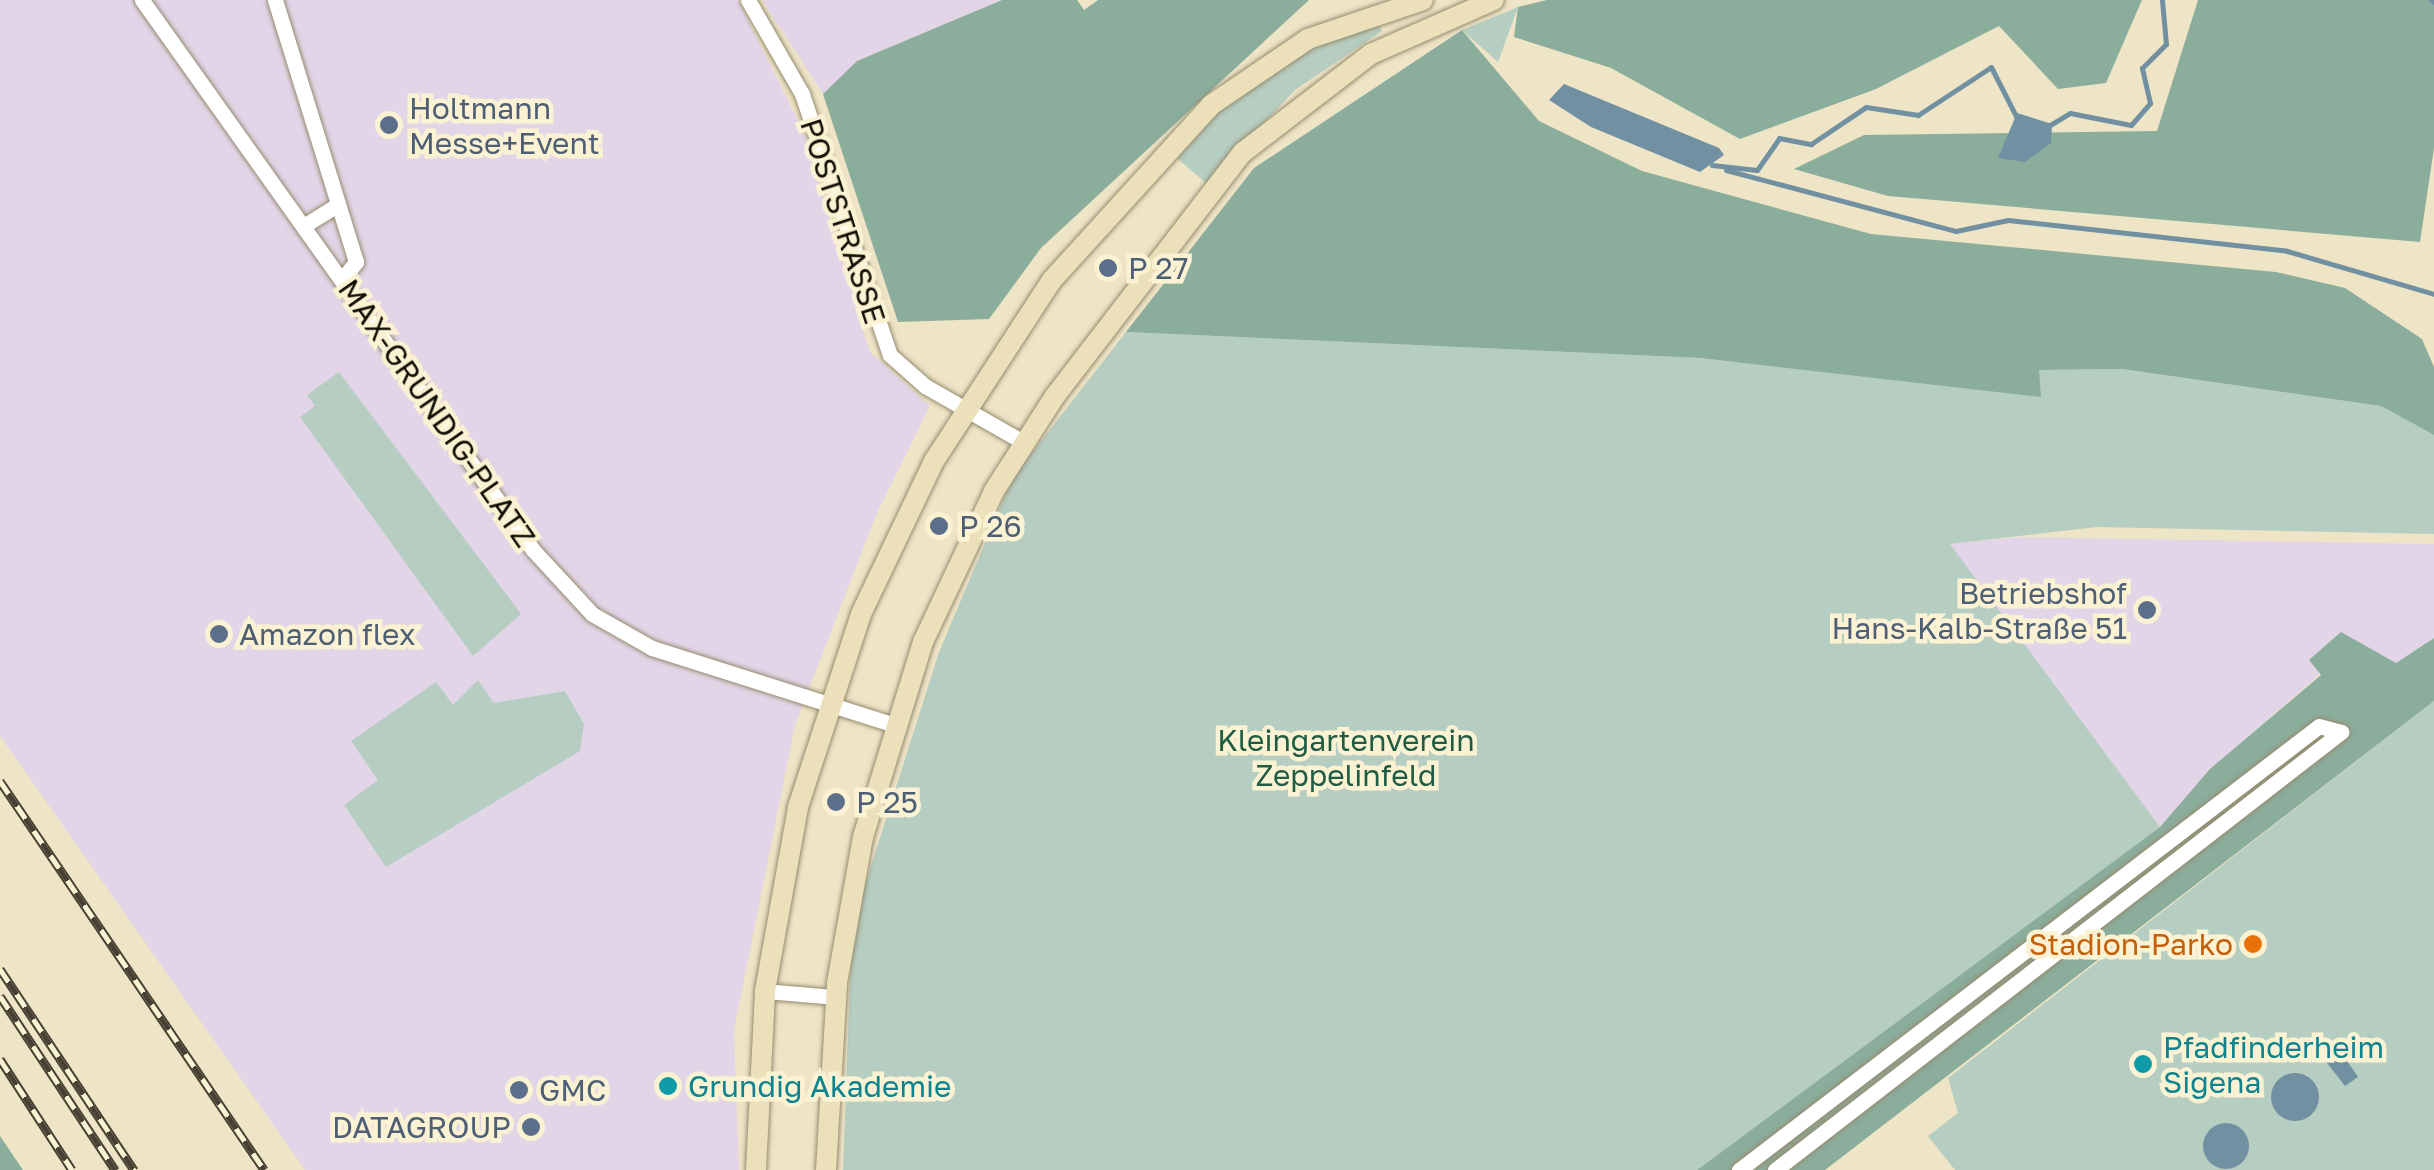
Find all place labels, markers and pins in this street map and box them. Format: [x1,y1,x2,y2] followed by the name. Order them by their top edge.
[409,90,600,160] place label: Holtmann Messe+Event
[378,114,400,136] marker: Holtmann Messe+Event
[1128,250,1188,286] place label: P 27
[1097,257,1119,279] marker: P 27
[959,508,1022,544] place label: P 26
[928,515,950,537] marker: P 26
[1832,575,2127,646] place label: Betriebshof Hans-Kalb-Straße 51
[2136,599,2158,621] marker: Betriebshof Hans-Kalb-Straße 51
[239,616,415,652] place label: Amazon flex
[208,623,230,645] marker: Amazon flex
[856,784,918,820] place label: P 25
[825,791,847,813] marker: P 25
[2029,926,2233,962] place label: Stadion-Parko
[2242,933,2264,955] marker: Stadion-Parko
[2163,1029,2384,1100] place label: Pfadfinderheim Sigena
[2132,1053,2154,1075] marker: Pfadfinderheim Sigena
[688,1068,951,1104] place label: Grundig Akademie
[539,1072,606,1108] place label: GMC
[657,1075,679,1097] marker: Grundig Akademie
[508,1079,530,1101] marker: GMC
[332,1109,511,1145] place label: DATAGROUP
[520,1116,542,1138] marker: DATAGROUP

